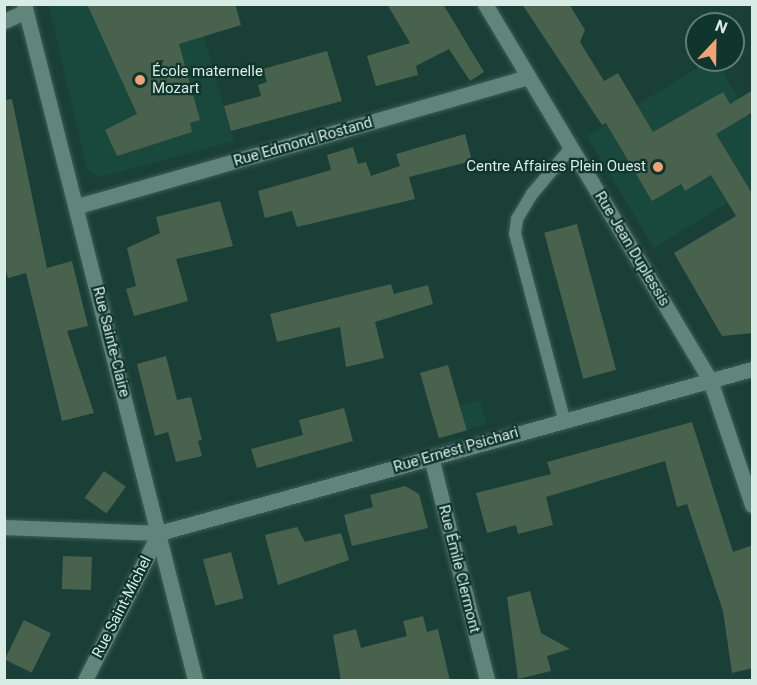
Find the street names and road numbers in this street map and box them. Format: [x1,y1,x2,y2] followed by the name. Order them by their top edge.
[232,114,374,170] street label: Rue Edmond Rostand
[591,188,673,310] street label: Rue Jean Duplessis
[89,285,133,399] street label: Rue Sainte-Claire
[391,424,521,476] street label: Rue Ernest Psichari
[434,503,484,635] street label: Rue Émile Clermont
[89,553,155,661] street label: Rue Saint-Michel

